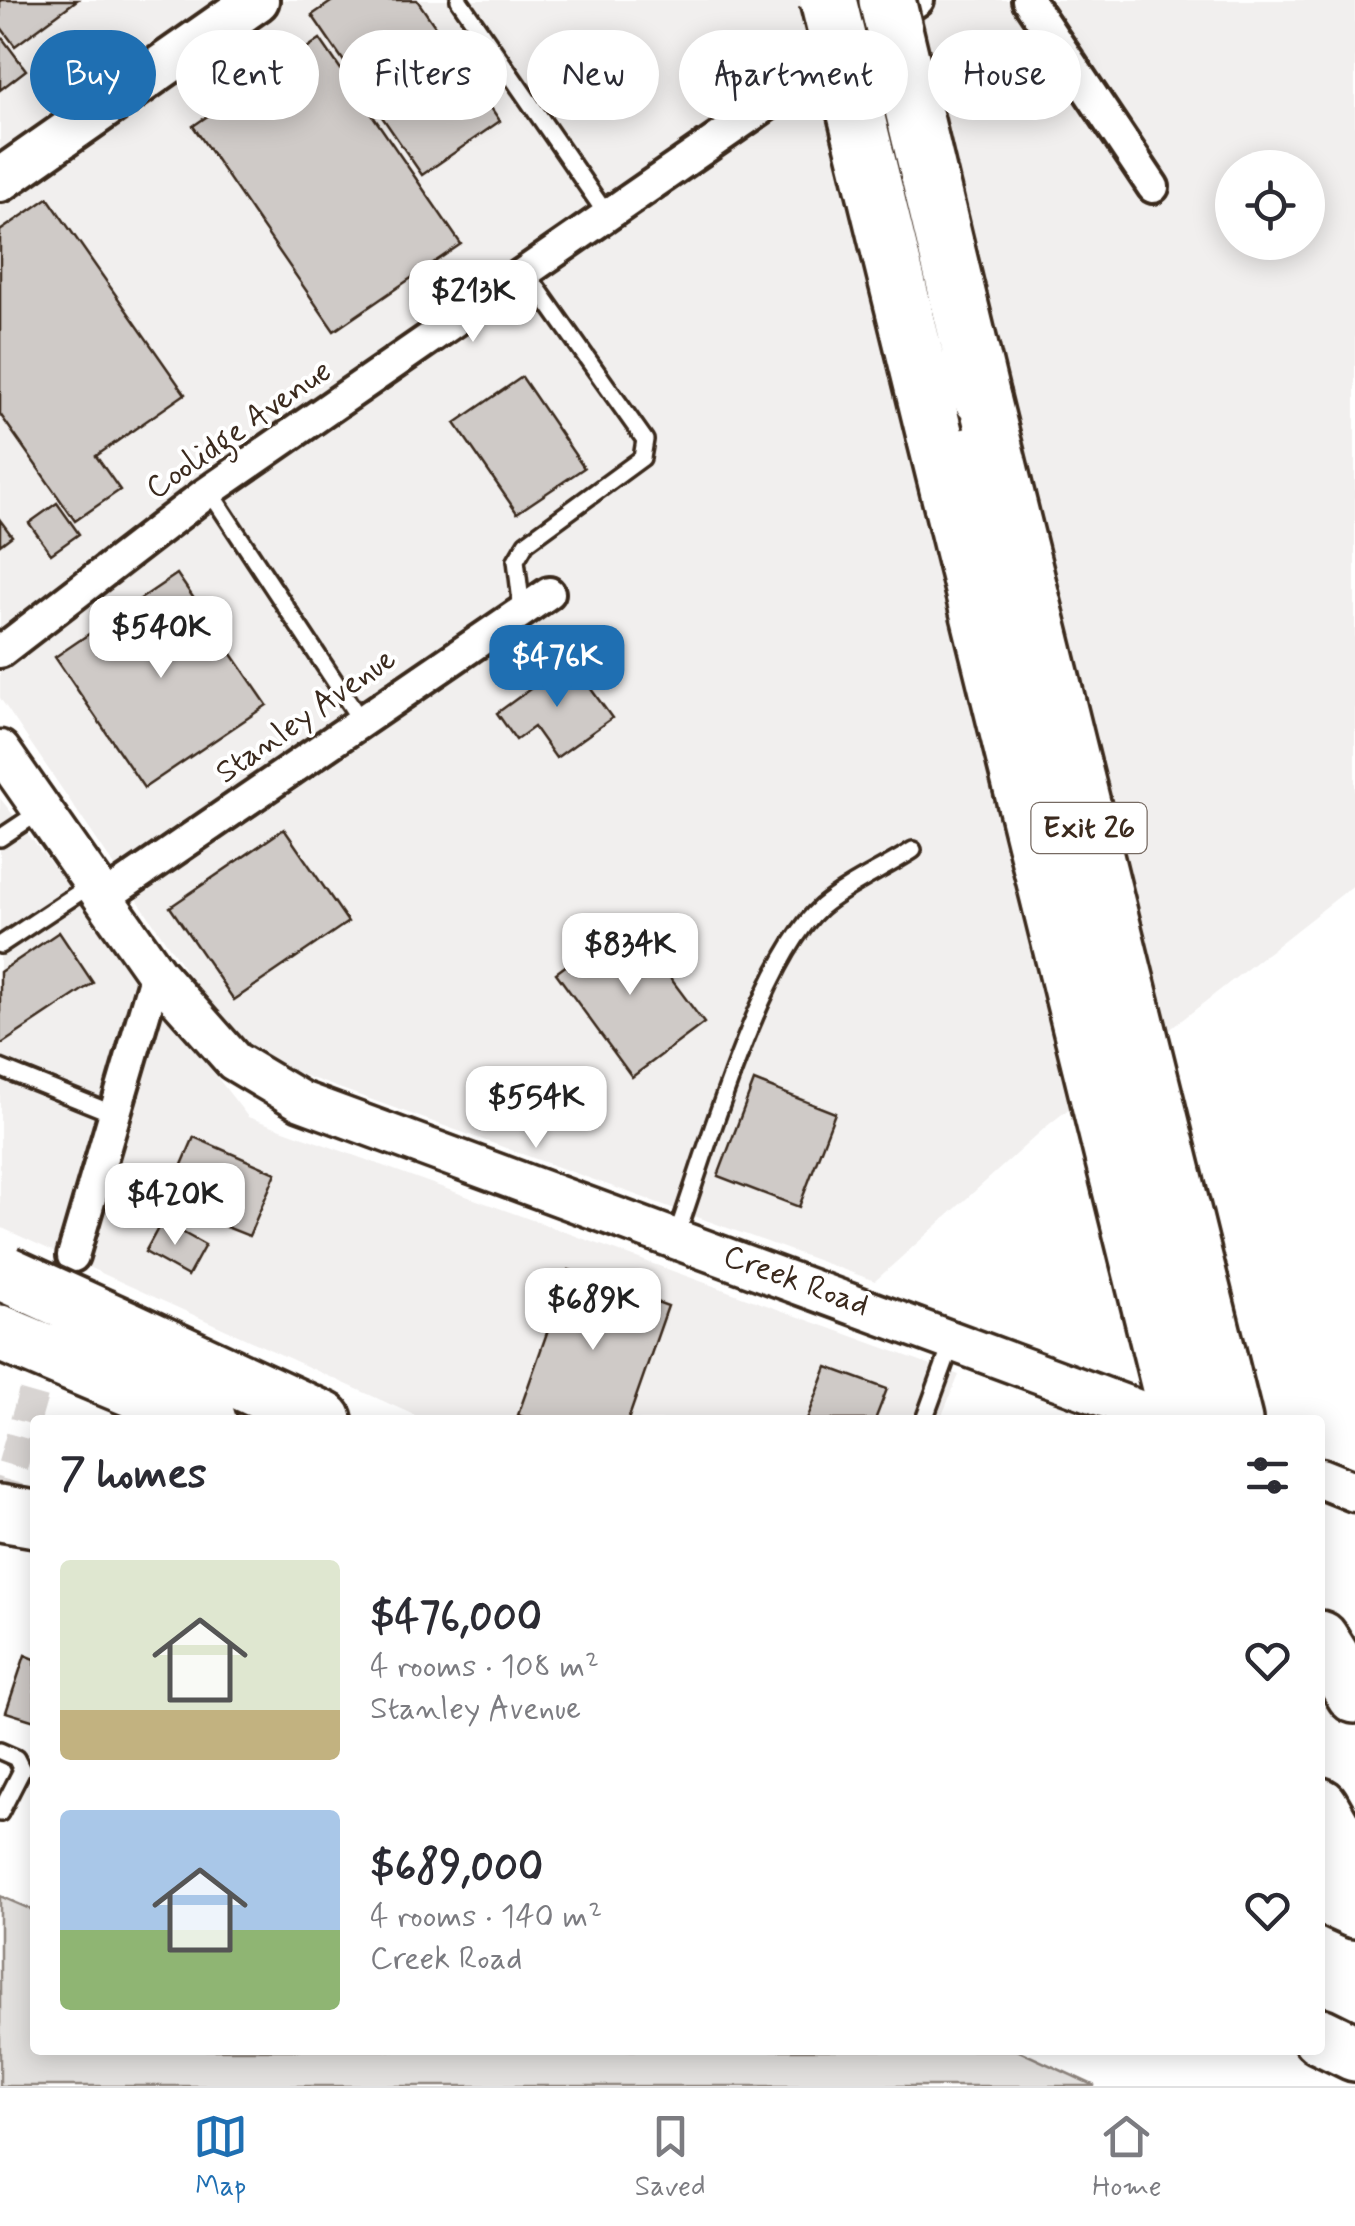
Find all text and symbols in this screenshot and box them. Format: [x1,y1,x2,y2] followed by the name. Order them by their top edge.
[30,30,156,120] chip: Buy
[176,30,319,120] chip: Rent
[339,30,507,120] chip: Filters
[527,30,659,120] chip: New
[679,30,908,120] chip: Apartment
[928,30,1081,120] chip: House
[1215,150,1325,260] map controls
[1215,150,1325,260] button: locate
[403,260,543,345] pin: $213K
[431,271,515,313] text: $213K
[138,350,342,512] street label: Coolidge Avenue
[91,596,231,681] pin: $540K
[111,607,211,649] text: $540K
[487,625,627,710] pin: $476K
[511,636,603,678] text: $476K
[207,638,405,794] street label: Stanley Avenue
[1032,803,1146,853] road number: Exit 26
[560,913,700,998] pin: $834K
[584,924,676,966] text: $834K
[466,1066,606,1151] pin: $554K
[488,1077,584,1119] text: $554K
[105,1163,245,1248] pin: $420K
[127,1174,223,1216] text: $420K
[717,1235,875,1327] street label: Creek Road
[523,1268,663,1353] pin: $689K
[547,1279,639,1321] text: $689K
[60,1448,207,1503] text: 7 homes
[1240,1448,1295,1503] icon: filters
[370,1591,542,1646] text: $476,000
[140,1600,260,1720] icon: home
[1240,1633,1295,1688] icon: heart
[370,1646,599,1688] text: 4 rooms · 108 m²
[370,1688,581,1730] text: Stanley Avenue
[370,1841,543,1896] text: $689,000
[140,1850,260,1970] icon: home
[1240,1883,1295,1938] icon: heart
[370,1896,602,1938] text: 4 rooms · 140 m²
[370,1938,522,1980] text: Creek Road
[193,2109,248,2206] tab: Map
[635,2109,706,2206] tab: Saved
[1092,2109,1162,2206] tab: Home

